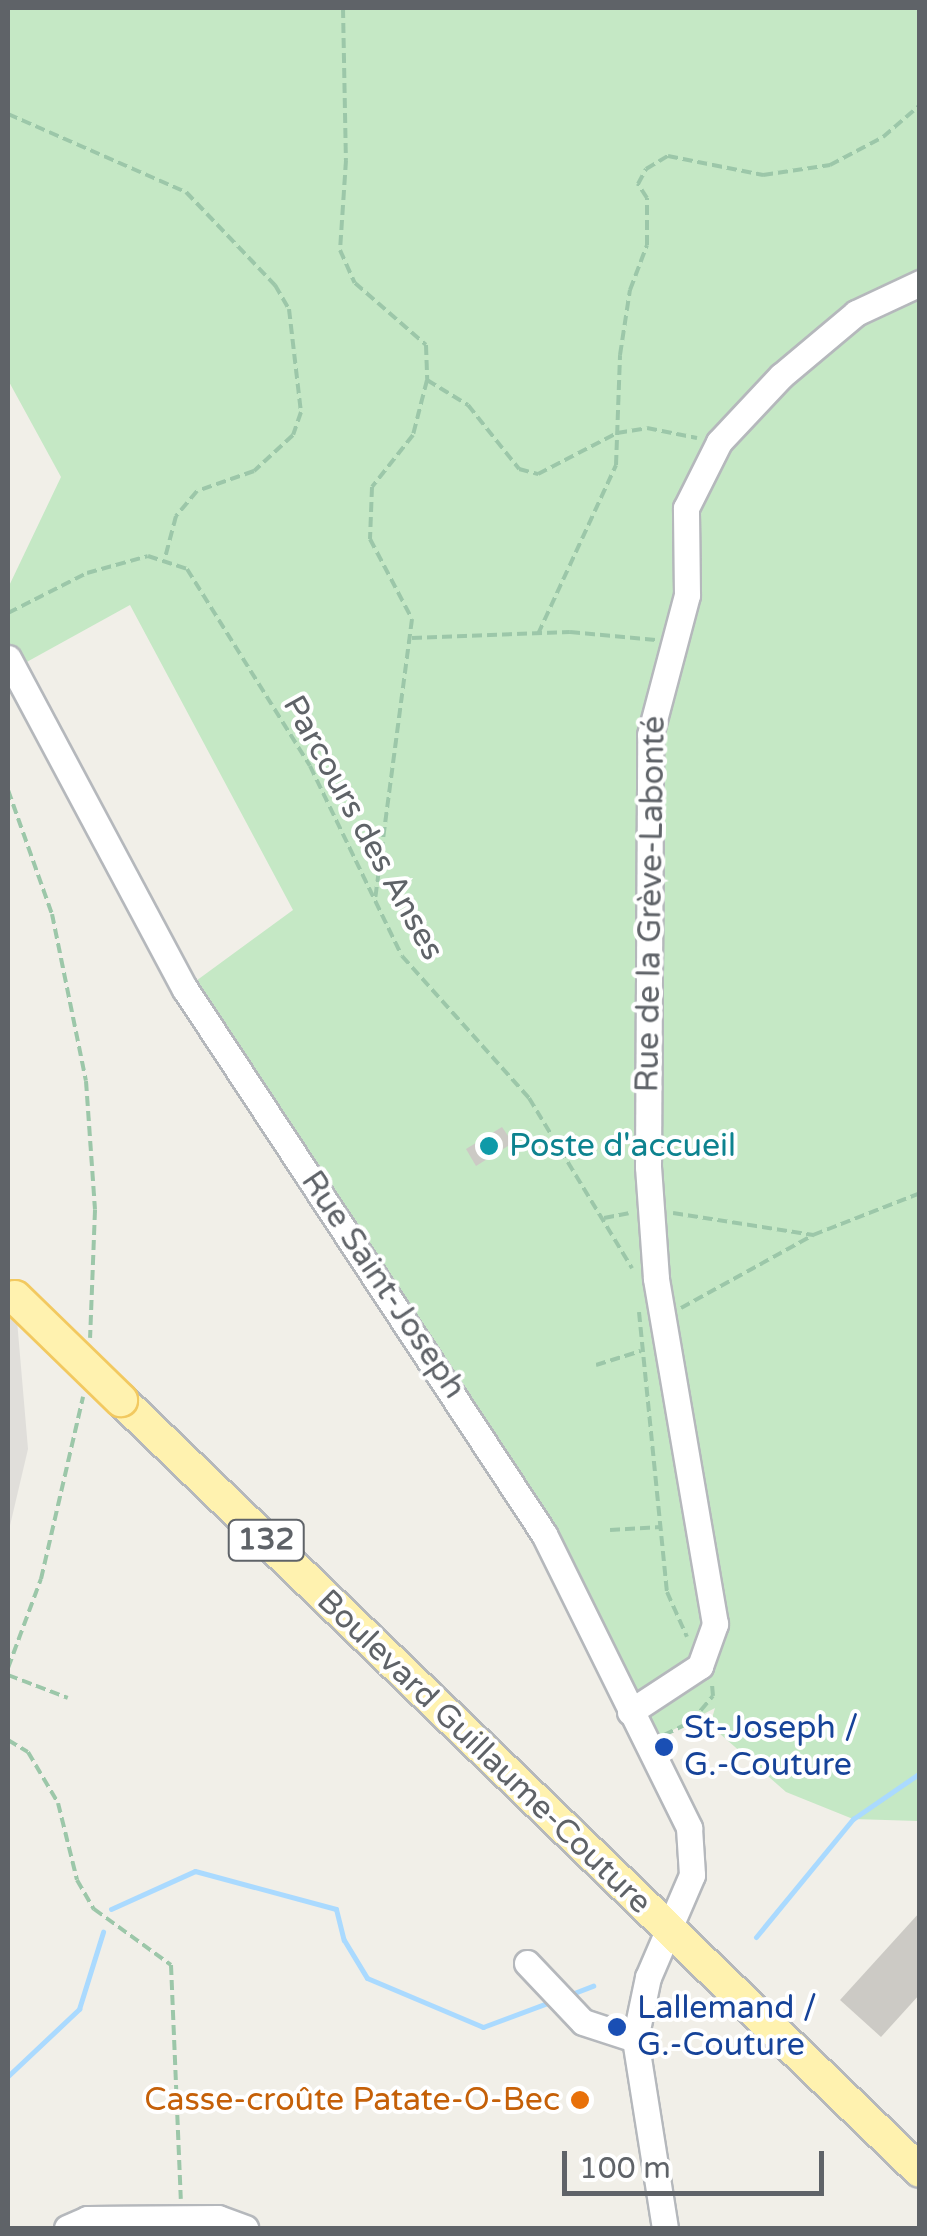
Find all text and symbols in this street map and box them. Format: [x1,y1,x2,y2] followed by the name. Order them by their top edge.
[274,689,452,967] street label: Parcours des Anses
[629,715,673,1093] street label: Rue de la Grève-Labonté
[509,1127,736,1165] place label: Poste d'accueil
[478,1135,500,1157] marker: Poste d'accueil
[293,1164,473,1406] street label: Rue Saint-Joseph
[226,1515,306,1565] road number: 132
[309,1582,659,1922] street label: Boulevard Guillaume-Couture
[684,1710,858,1785] place label: St-Joseph / G.-Couture
[653,1736,675,1758] marker: St-Joseph / G.-Couture
[637,1990,817,2065] place label: Lallemand / G.-Couture
[606,2016,628,2038] marker: Lallemand / G.-Couture
[144,2081,560,2119] place label: Casse-croûte Patate-O-Bec
[569,2089,591,2111] marker: Casse-croûte Patate-O-Bec
[567,2131,830,2193] scale bar
[579,2150,671,2187] text: 100 m

